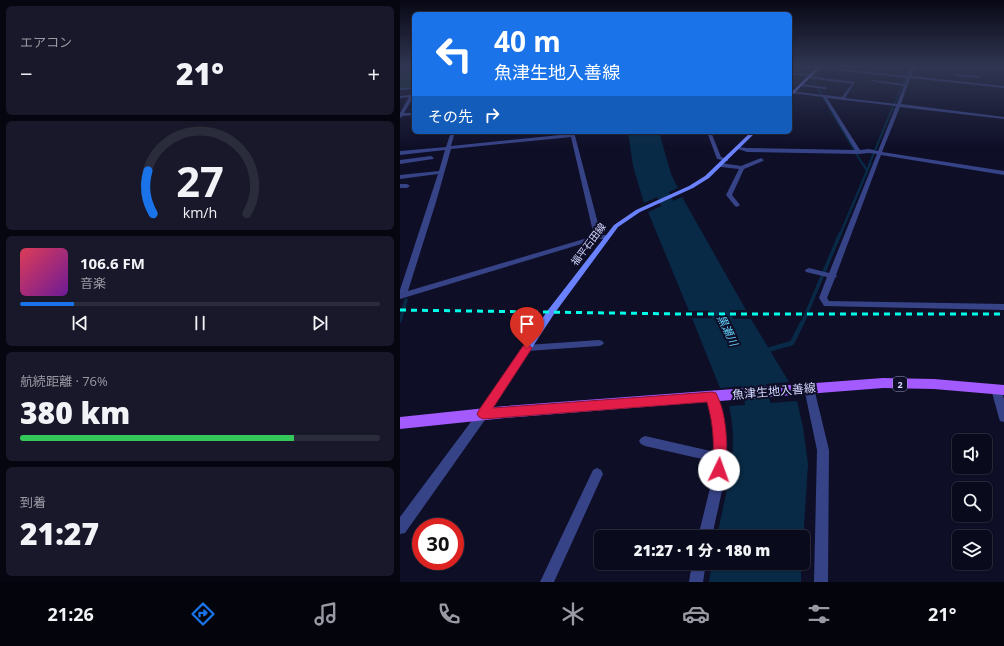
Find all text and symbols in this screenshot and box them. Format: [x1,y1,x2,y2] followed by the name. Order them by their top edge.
[494,22,561,60] text: 40 m
[428,28,480,80] icon: left
[20,33,72,51] text: エアコン
[176,53,224,94] text: 21°
[20,58,33,88] text: −
[367,58,380,88] text: +
[494,60,620,84] text: 魚津生地入善線
[481,104,503,126] icon: right
[428,106,473,126] text: その先
[176,153,224,209] text: 27
[183,202,217,221] text: km/h
[567,220,609,268] street label: 福平石田線
[80,253,145,273] text: 106.6 FM
[80,274,106,292] text: 音楽
[510,307,544,348] pin
[69,312,91,334] icon: previous
[189,312,211,334] icon: pause
[309,312,331,334] icon: next
[714,312,742,349] water label: 黒瀬川
[516,313,538,335] icon: arrive
[20,372,108,390] text: 航続距離 · 76%
[893,377,907,391] road number: 2
[731,379,817,403] street label: 魚津生地入善線
[20,392,130,433] text: 380 km
[952,434,992,570] map controls
[952,434,992,474] button: sound
[698,449,740,491] position arrow
[952,482,992,522] button: search
[20,493,46,511] text: 到着
[20,513,99,554] text: 21:27
[412,518,464,570] speed limit sign: 30
[952,530,992,570] button: layers
[634,540,770,560] text: 21:27 · 1 分 · 180 m
[189,600,217,628] icon: directions
[312,600,340,628] icon: music
[435,600,463,628] icon: phone
[559,600,587,628] icon: climate
[682,600,710,628] icon: car
[805,600,833,628] icon: filters
[48,602,94,626] text: 21:26
[928,602,956,626] text: 21°

